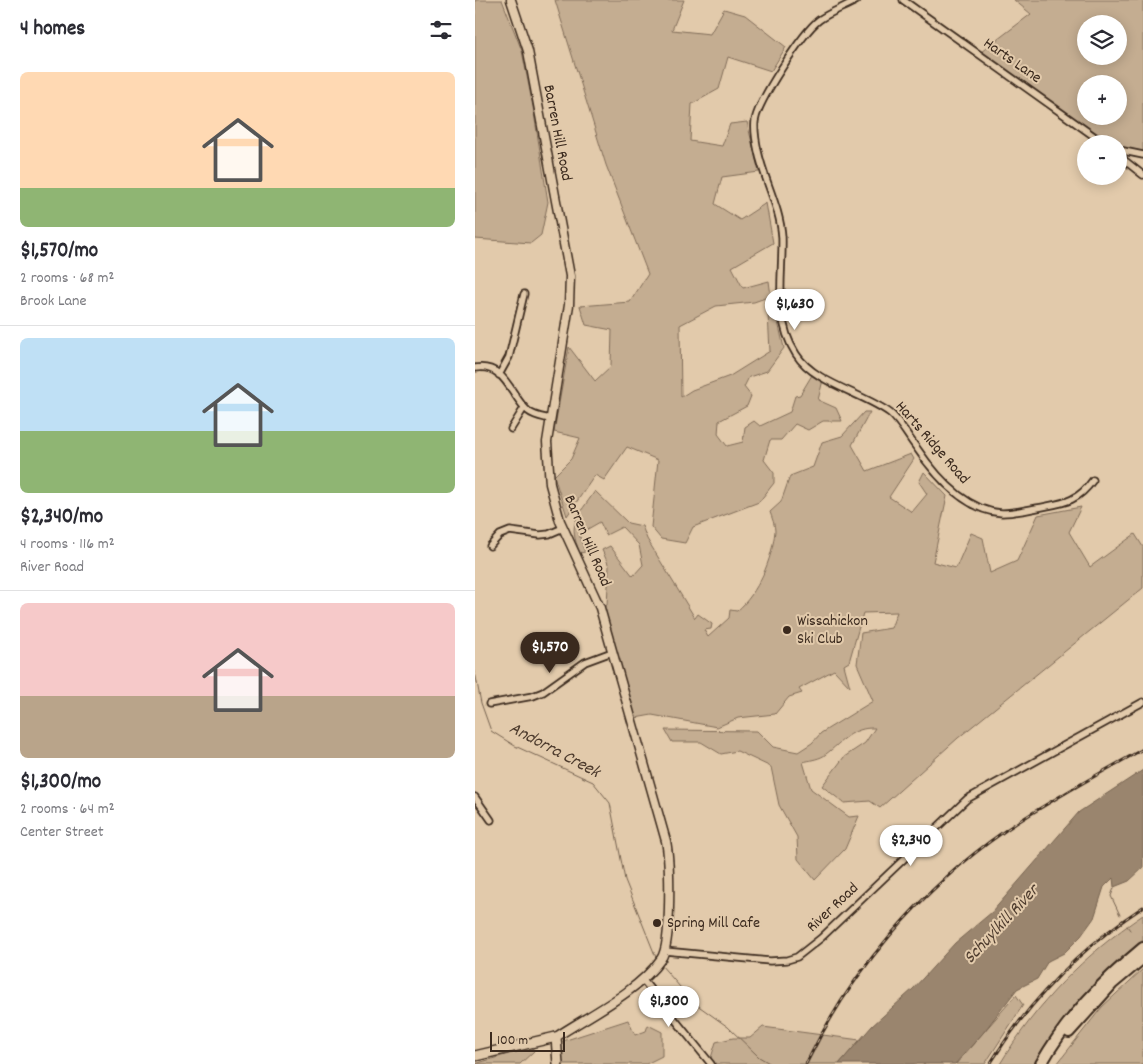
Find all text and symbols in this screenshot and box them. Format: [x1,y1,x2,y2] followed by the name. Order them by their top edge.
[20,15,85,45] text: 4 homes
[1077,15,1127,185] map controls
[1077,15,1127,65] button: layers
[427,16,455,44] icon: filters
[978,33,1046,89] street label: Harts Lane
[1077,75,1127,125] button: +
[536,83,578,183] street label: Barren Hill Road
[193,105,283,195] icon: home
[1077,135,1127,185] button: −
[20,237,98,267] text: $1,570/mo
[20,267,114,290] text: 2 rooms · 68 m²
[754,288,836,331] pin: $1,630
[20,290,86,313] text: Brook Lane
[776,293,814,316] text: $1,630
[193,370,283,460] icon: home
[889,396,975,490] street label: Harts Ridge Road
[557,492,617,590] street label: Barren Hill Road
[20,503,103,533] text: $2,340/mo
[20,533,115,556] text: 4 rooms · 116 m²
[20,556,84,579] text: River Road
[797,610,868,651] place label: Wissahickon Ski Club
[781,624,793,636] marker: Wissahickon Ski Club
[509,632,591,674] pin: $1,570
[193,635,283,725] icon: home
[532,636,568,659] text: $1,570
[504,717,605,786] water label: Andorra Creek
[20,768,101,798] text: $1,300/mo
[20,798,115,821] text: 2 rooms · 64 m²
[20,821,104,844] text: Center Street
[870,824,952,867] pin: $2,340
[891,829,931,852] text: $2,340
[802,878,864,938] street label: River Road
[959,878,1047,970] water label: Schuylkill River
[667,912,760,935] place label: Spring Mill Cafe
[651,917,663,929] marker: Spring Mill Cafe
[628,986,710,1028] pin: $1,300
[649,990,689,1013] text: $1,300
[490,1029,565,1052] scale bar
[497,1031,528,1051] text: 100 m

